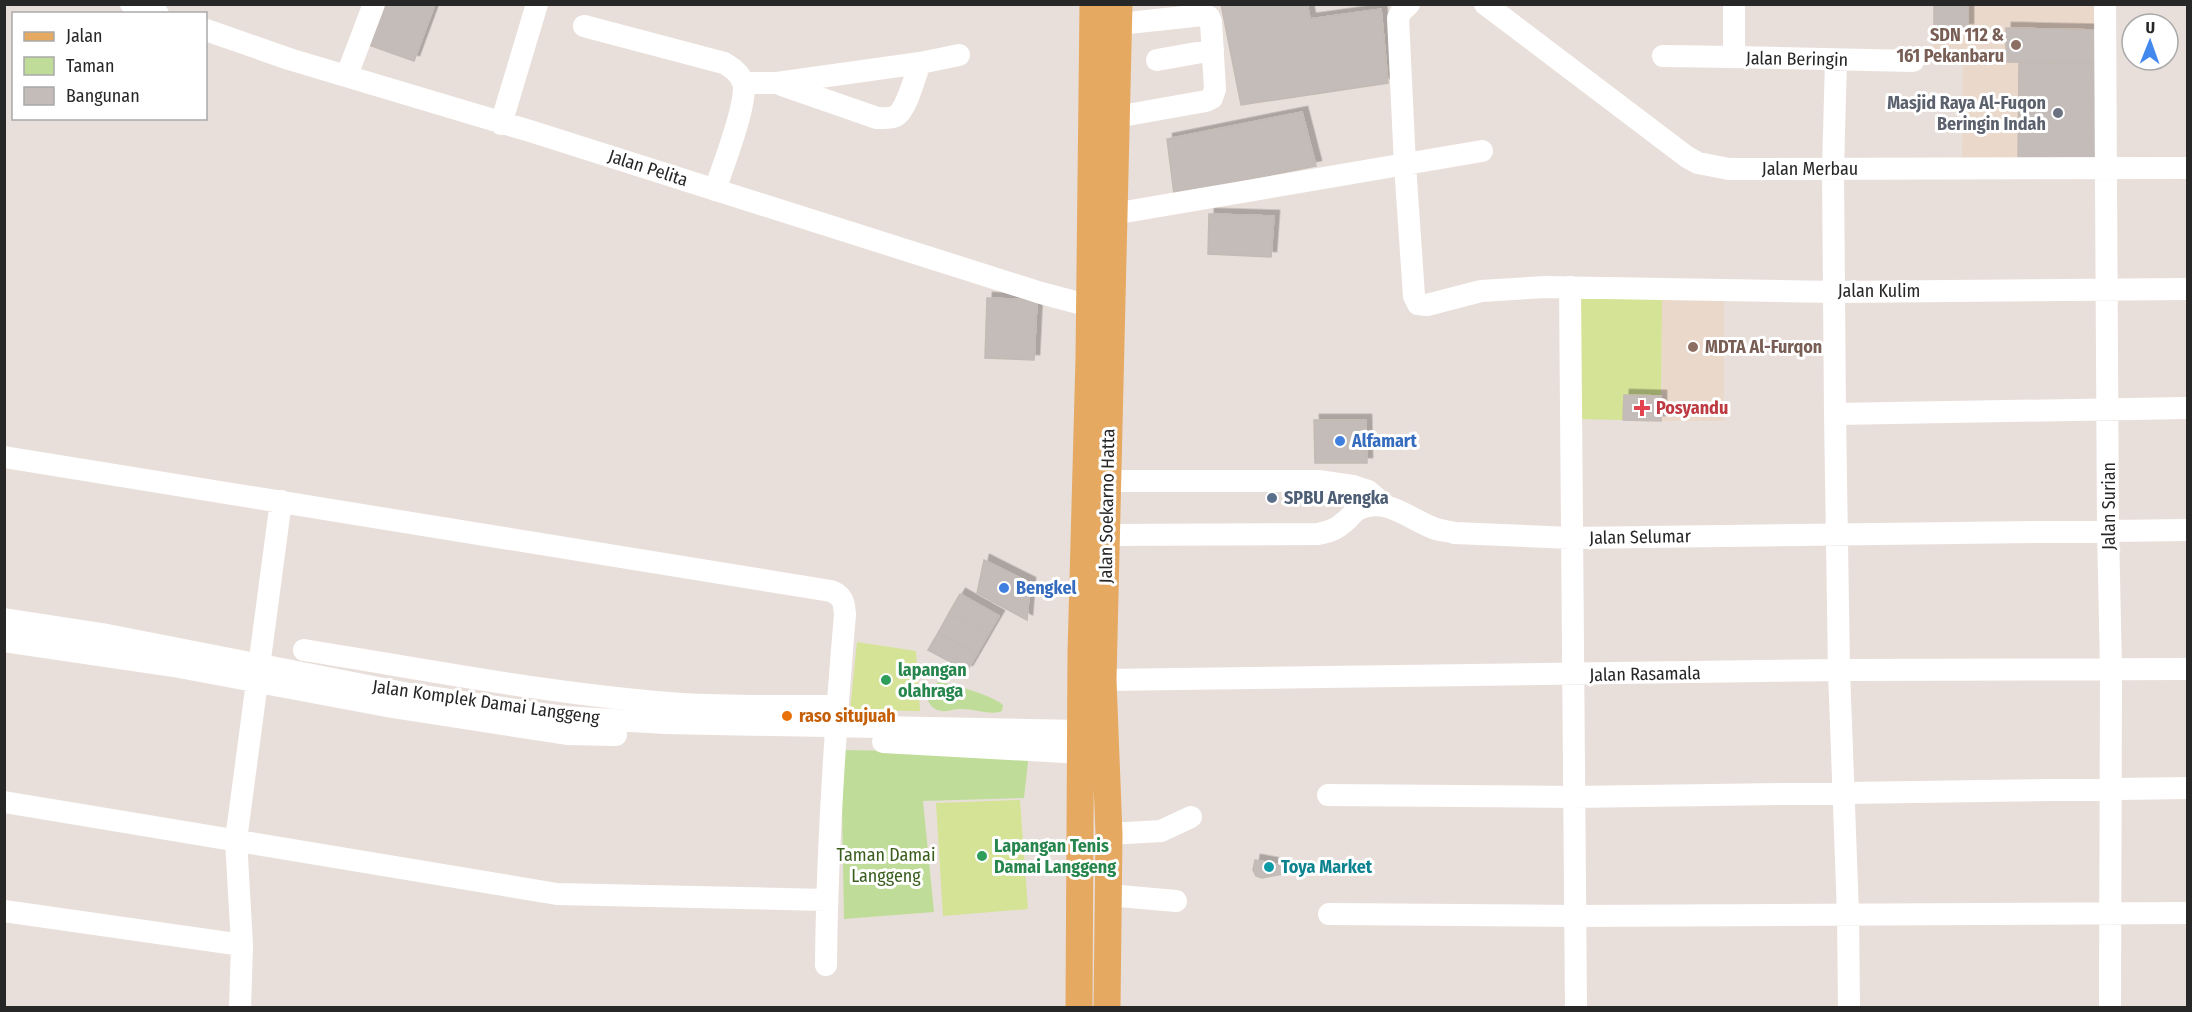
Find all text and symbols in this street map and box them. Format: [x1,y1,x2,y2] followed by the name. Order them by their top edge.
[12,12,207,120] legend
[2120,12,2180,72] north arrow
[2145,18,2155,37] text: U
[1896,24,2005,67] place label: SDN 112 & 161 Pekanbaru
[66,25,103,47] text: Jalan
[2009,38,2023,52] marker: SDN 112 & 161 Pekanbaru
[1746,47,1848,71] street label: Jalan Beringin
[66,55,114,77] text: Taman
[66,85,140,107] text: Bangunan
[1887,92,2046,135] place label: Masjid Raya Al-Fuqon Beringin Indah
[2051,106,2065,120] marker: Masjid Raya Al-Fuqon Beringin Indah
[605,145,691,191] street label: Jalan Pelita
[1762,158,1858,180] street label: Jalan Merbau
[1838,280,1920,302] street label: Jalan Kulim
[1705,336,1822,358] place label: MDTA Al-Furqon
[1686,340,1700,354] marker: MDTA Al-Furqon
[1656,397,1728,419] place label: Posyandu
[1633,399,1651,417] marker: Posyandu
[1095,428,1119,584] street label: Jalan Soekarno Hatta
[1351,430,1417,452] place label: Alfamart
[1333,434,1347,448] marker: Alfamart
[2098,462,2120,550] street label: Jalan Surian
[1284,487,1389,509] place label: SPBU Arengka
[1265,491,1279,505] marker: SPBU Arengka
[1589,525,1692,549] street label: Jalan Selumar
[1016,577,1077,599] place label: Bengkel
[997,581,1011,595] marker: Bengkel
[898,659,967,702] place label: lapangan olahraga
[1589,662,1701,686] street label: Jalan Rasamala
[879,673,893,687] marker: lapangan olahraga
[371,675,602,729] street label: Jalan Komplek Damai Langgeng
[799,705,896,727] place label: raso situjuah
[780,709,794,723] marker: raso situjuah
[994,835,1116,878] place label: Lapangan Tenis Damai Langgeng
[837,844,935,887] park label: Taman Damai Langgeng
[975,849,989,863] marker: Lapangan Tenis Damai Langgeng
[1281,856,1373,878] place label: Toya Market
[1262,860,1276,874] marker: Toya Market

